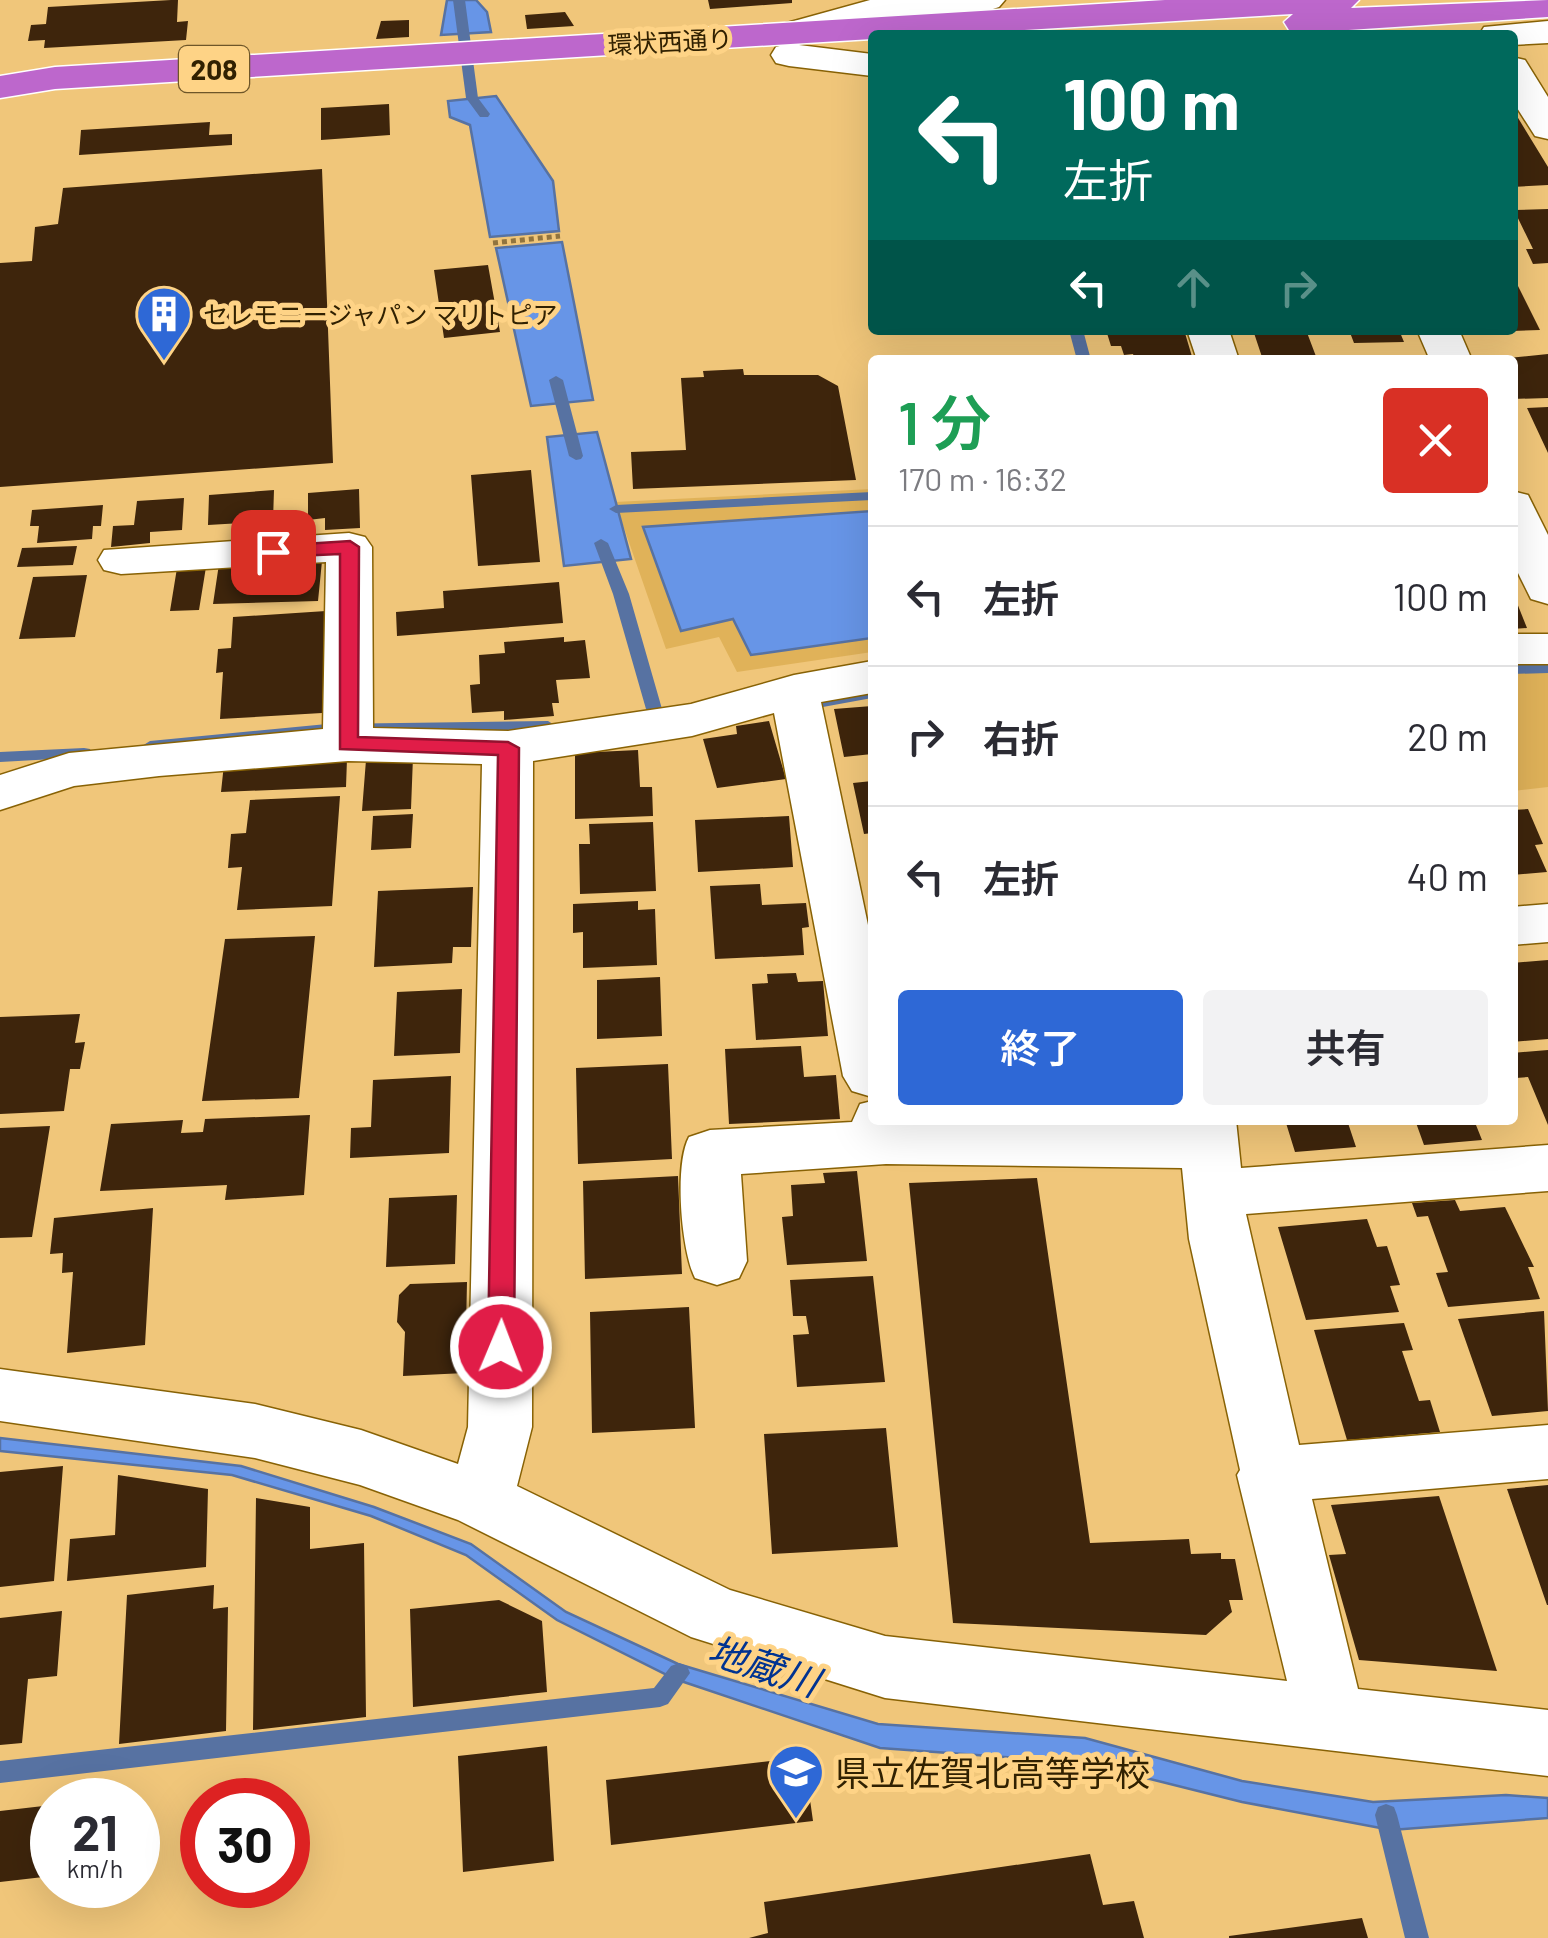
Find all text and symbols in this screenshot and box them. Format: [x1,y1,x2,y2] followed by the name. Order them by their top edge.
[607,23,733,59] street label: 環状西通り
[179,46,249,92] road number: 208
[1063,60,1240,144] text: 100 m
[898,70,1028,200] icon: left
[1063,152,1153,206] text: 左折
[1061,260,1116,315] icon: left
[1166,260,1221,315] icon: ahead
[1271,260,1326,315] icon: right
[134,284,194,363] building icon: セレモニージャパン マリトピア
[203,299,558,329] place label: セレモニージャパン マリトピア
[898,385,991,457] text: 1 分
[1383,388,1488,493] button: close
[898,459,1067,497] text: 170 m · 16:32
[231,510,316,595] pin
[246,525,301,580] icon: arrive
[898,569,953,624] icon: left
[1393,573,1488,619] text: 100 m
[983,575,1059,621] text: 左折
[898,709,953,764] icon: right
[1407,713,1488,759] text: 20 m
[983,715,1059,761] text: 右折
[898,849,953,904] icon: left
[1407,853,1488,899] text: 40 m
[983,855,1059,901] text: 左折
[898,990,1183,1105] button: 終了
[1203,990,1488,1105] button: 共有
[449,1295,553,1399] position arrow
[703,1626,829,1706] water label: 地蔵川
[766,1742,826,1821] school or university icon: 県立佐賀北高等学校
[835,1751,1150,1793] place label: 県立佐賀北高等学校
[180,1778,310,1908] speed limit sign: 30
[72,1801,118,1861] text: 21
[67,1853,123,1883] text: km/h

